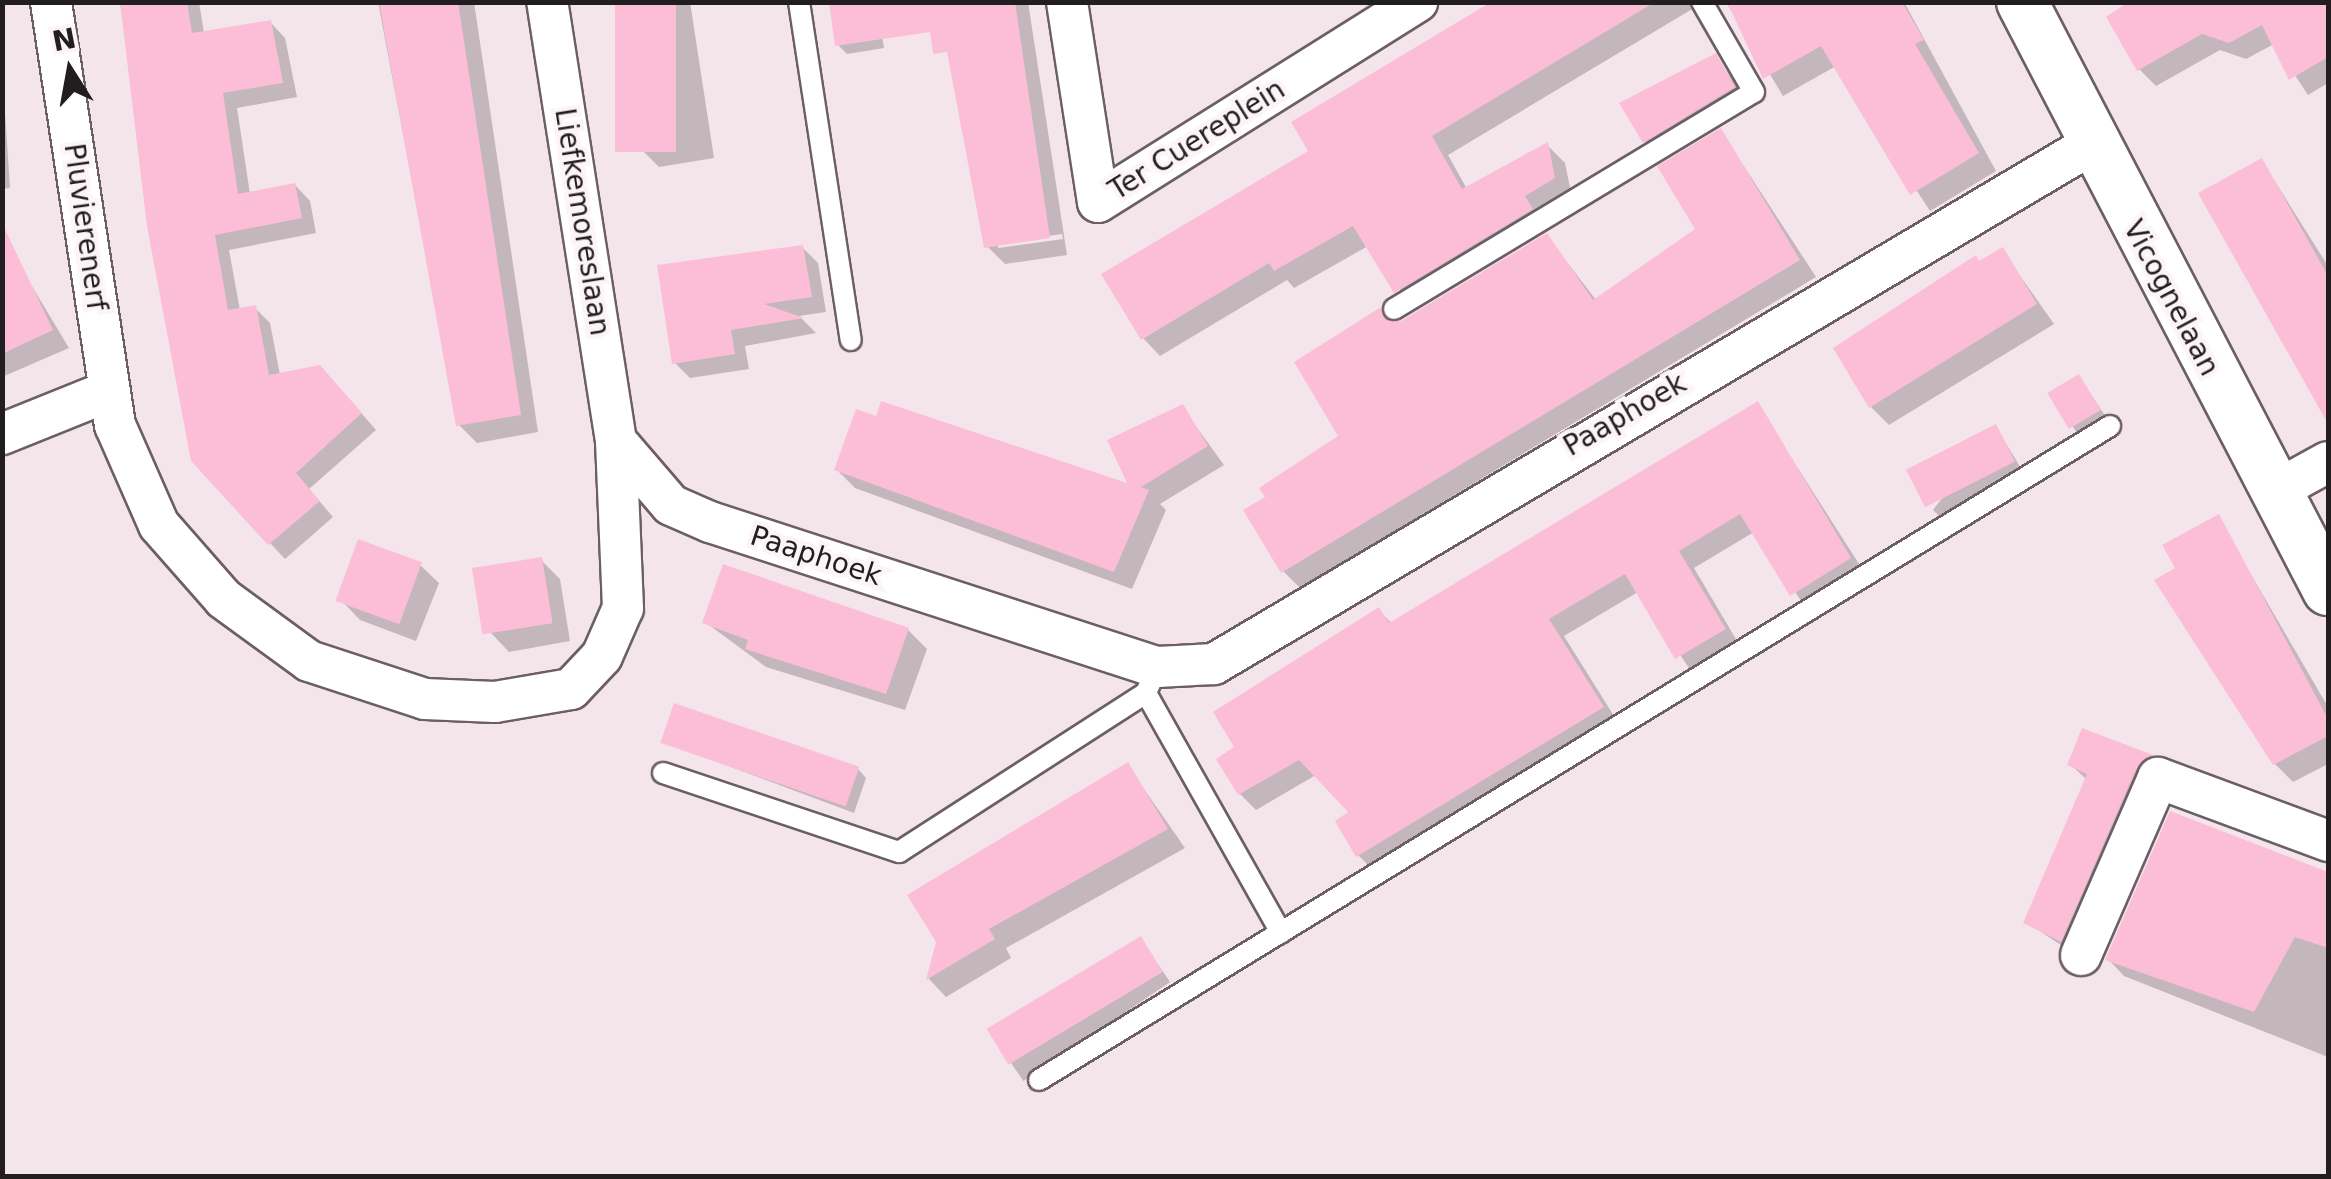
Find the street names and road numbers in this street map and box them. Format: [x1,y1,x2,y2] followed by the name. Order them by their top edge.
[1103,73,1291,207] street label: Ter Cuereplein
[547,106,617,338] street label: Liefkemoreslaan
[57,141,113,313] street label: Pluvierenerf
[2116,214,2226,382] street label: Vicognelaan
[1558,366,1692,464] street label: Paaphoek
[746,519,886,593] street label: Paaphoek

